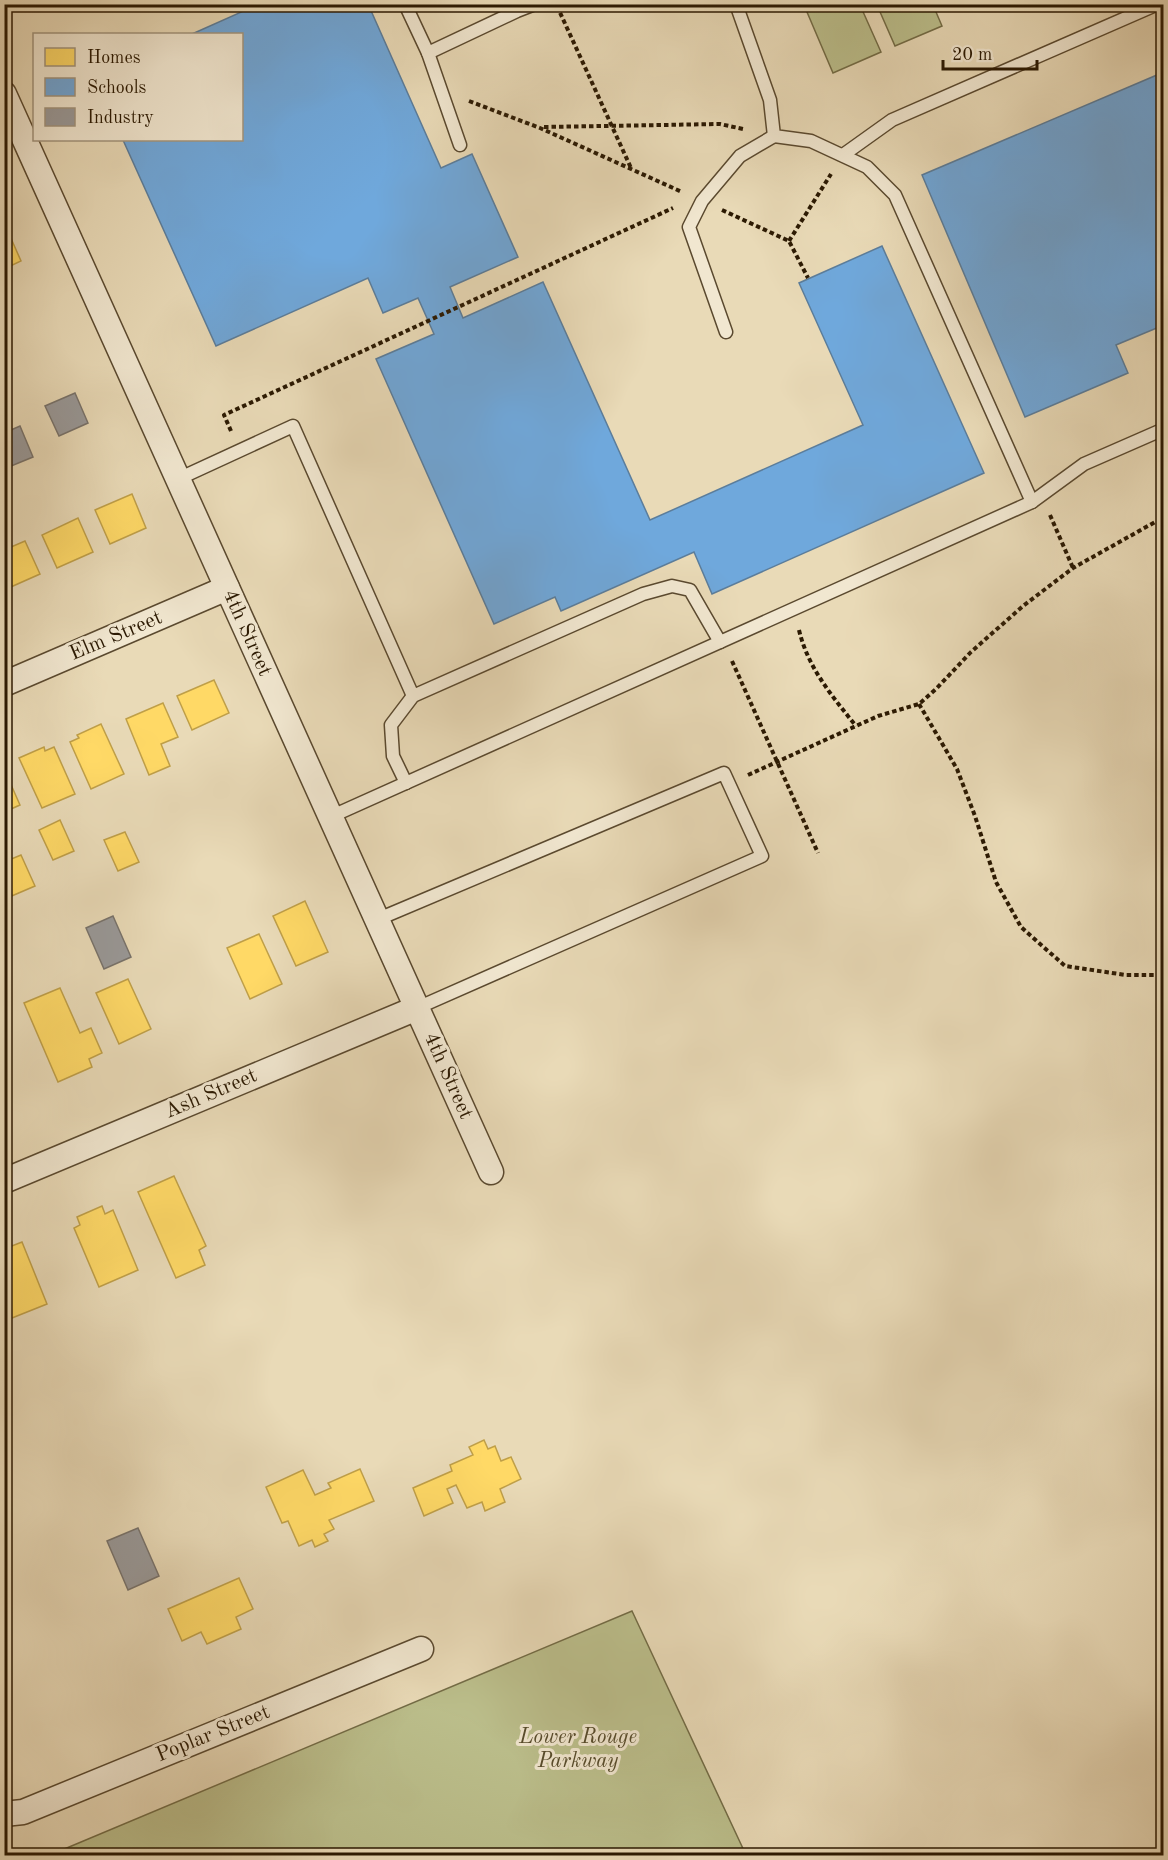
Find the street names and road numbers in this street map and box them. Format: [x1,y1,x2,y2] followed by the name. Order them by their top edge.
[219,586,275,680] street label: 4th Street
[67,607,165,665] street label: Elm Street
[420,1029,476,1123] street label: 4th Street
[162,1065,260,1123] street label: Ash Street
[153,1702,273,1766] street label: Poplar Street

